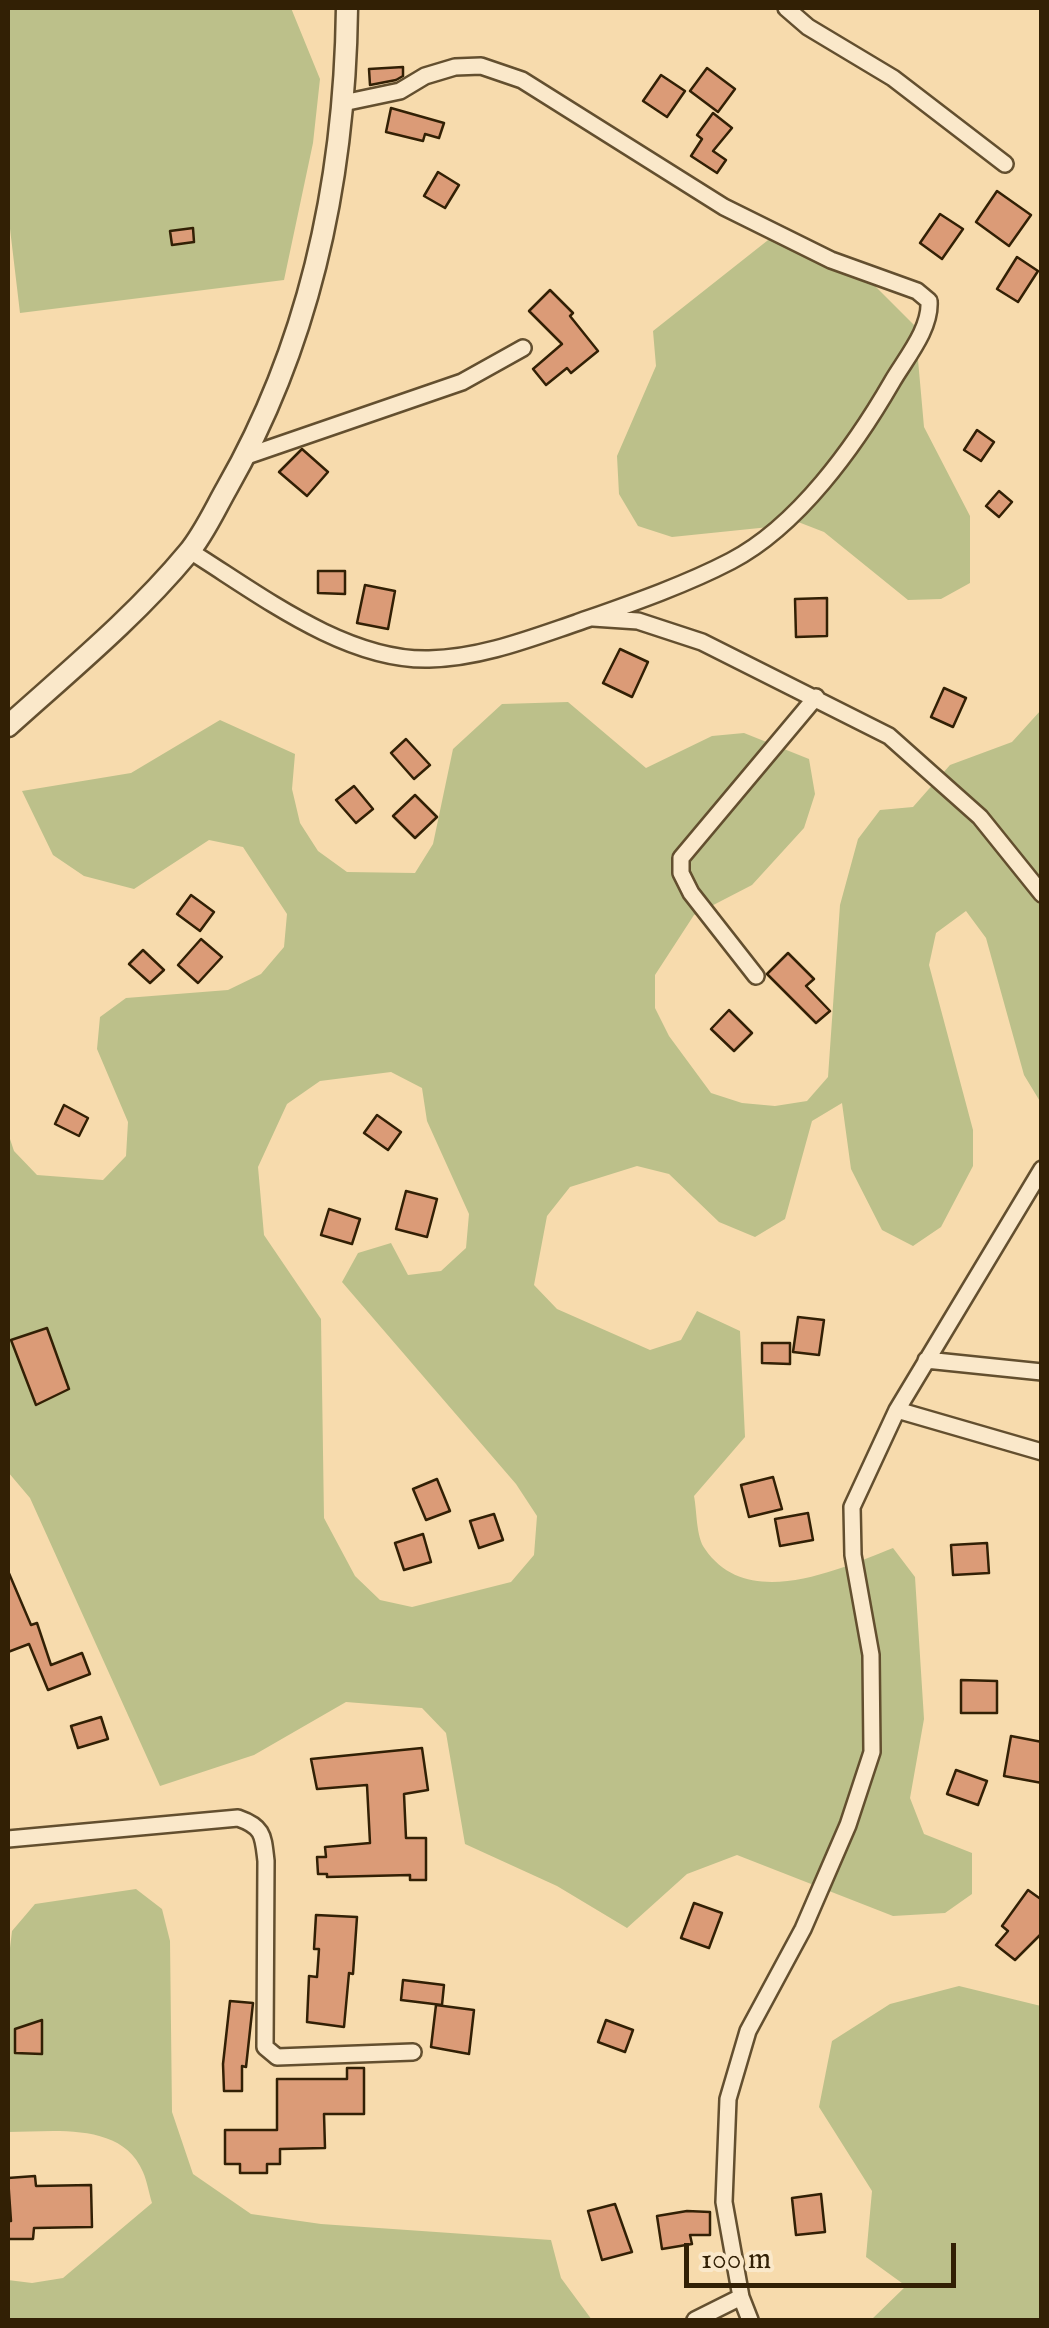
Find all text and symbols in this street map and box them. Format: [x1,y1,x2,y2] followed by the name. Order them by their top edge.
[689,2223,962,2285] scale bar
[701,2241,771,2279] text: 100 m

